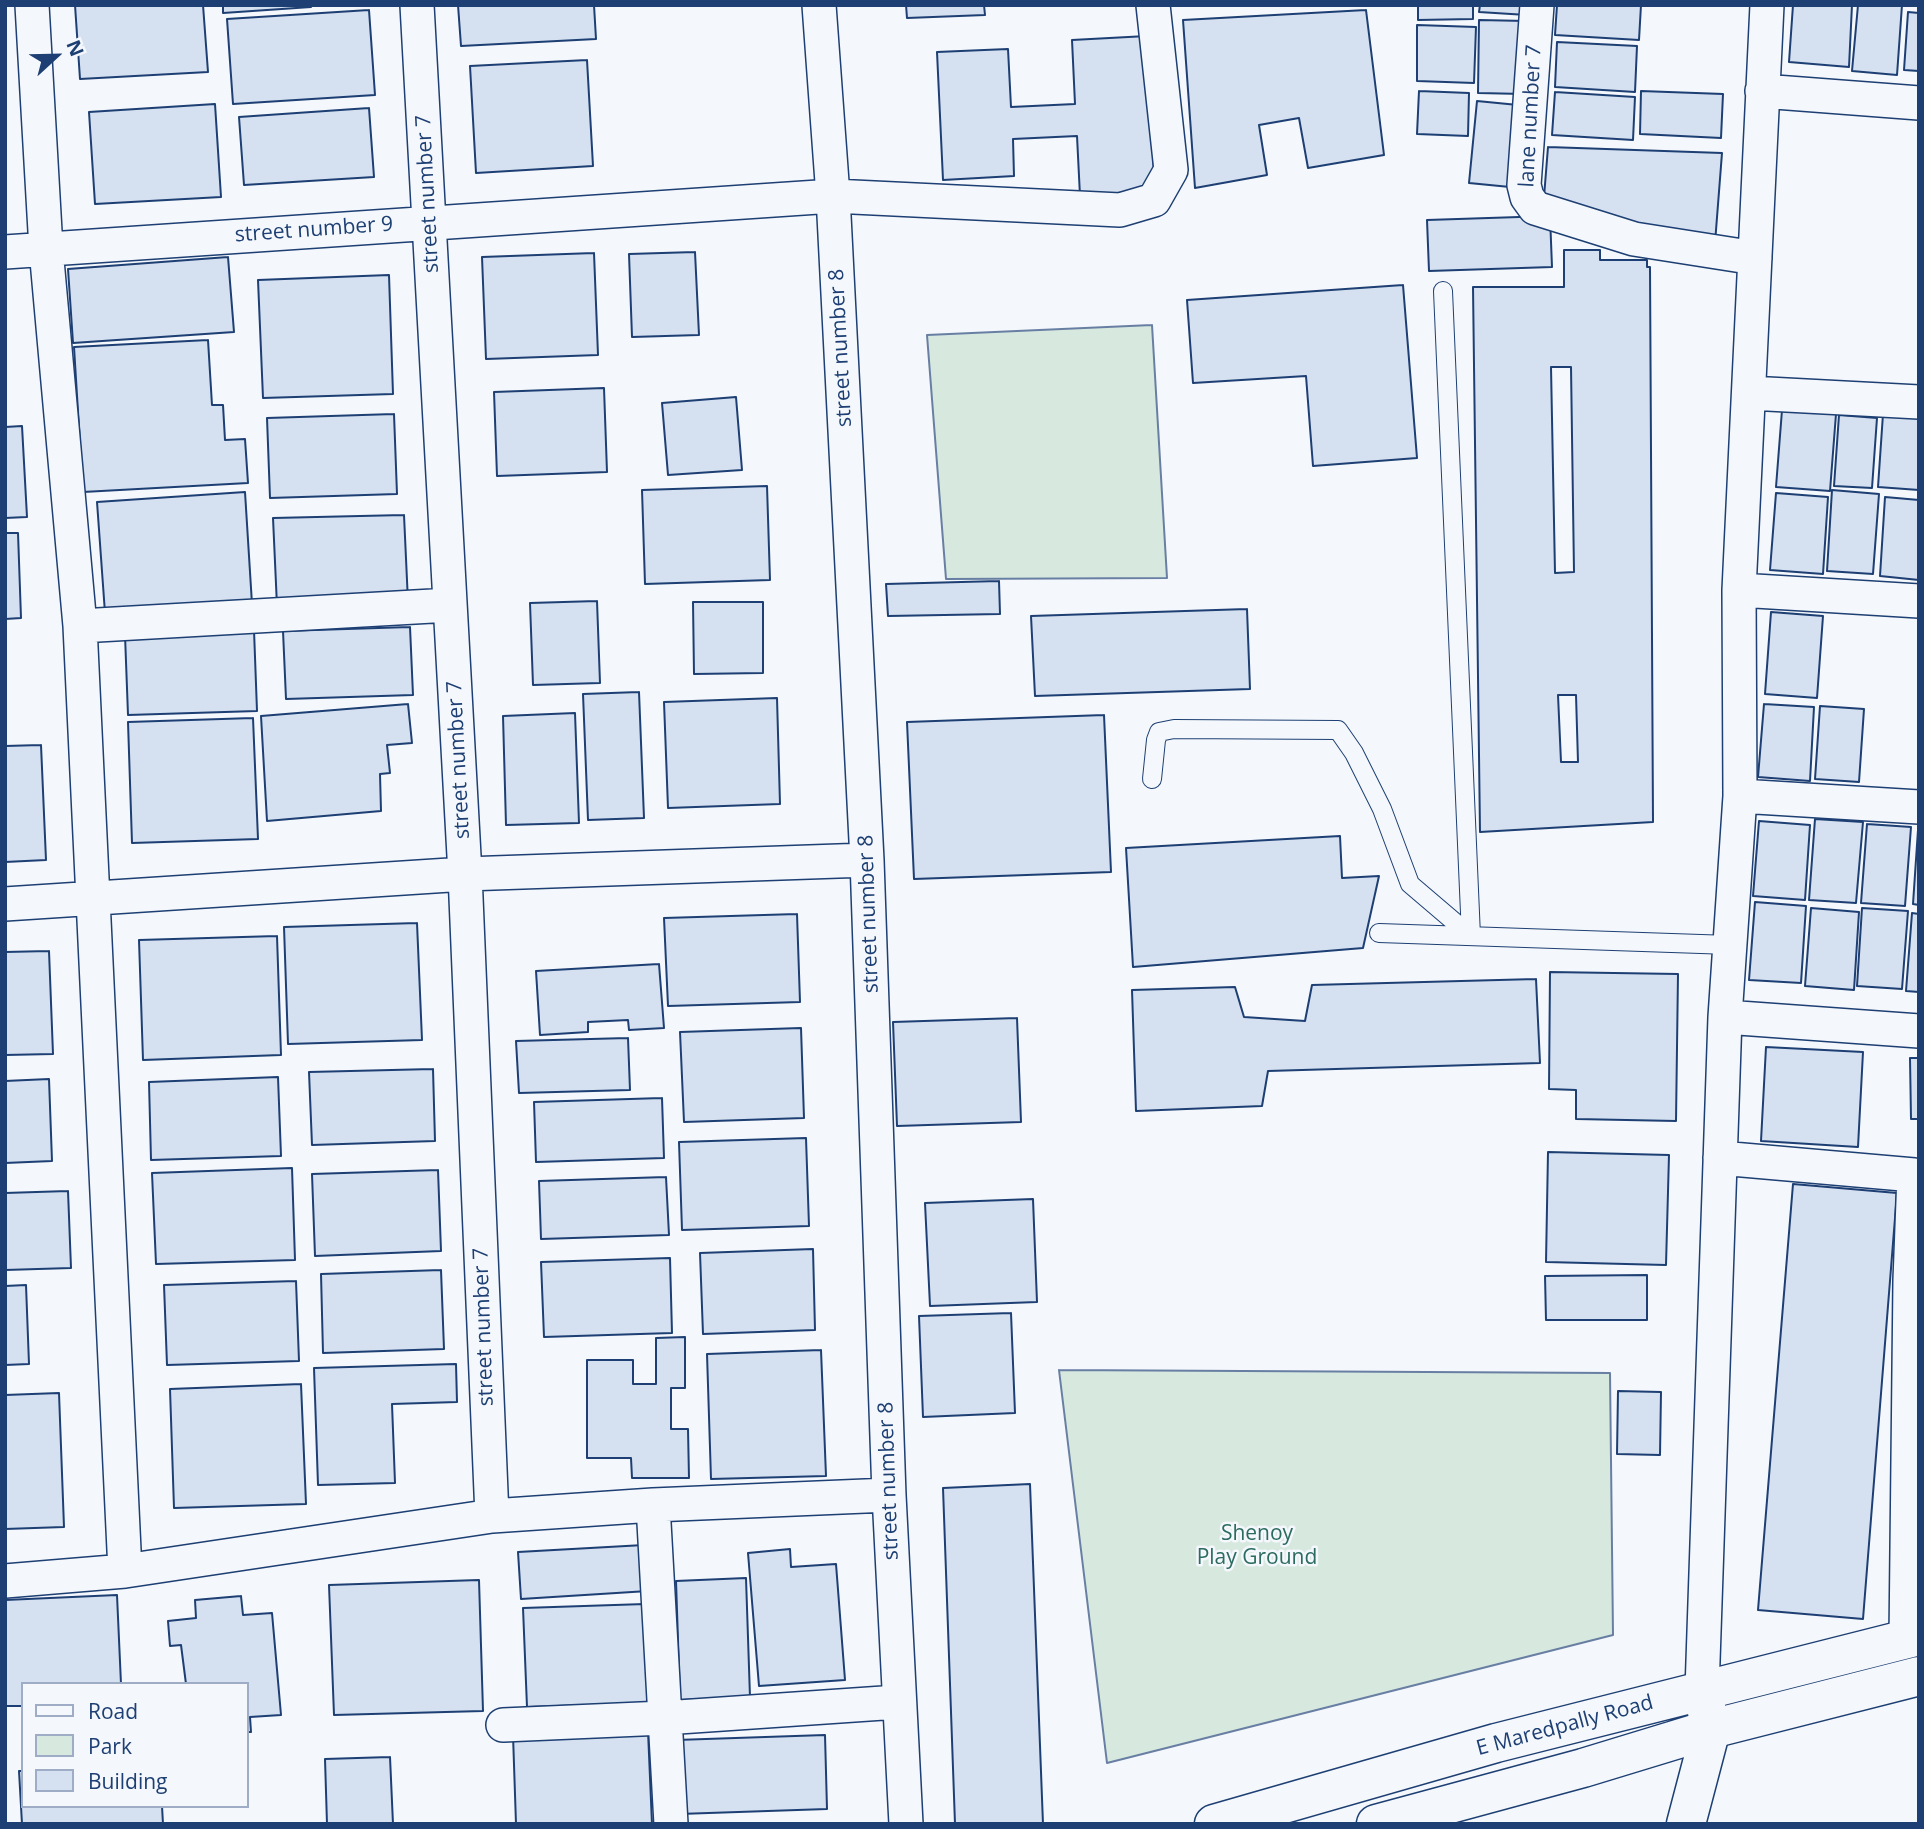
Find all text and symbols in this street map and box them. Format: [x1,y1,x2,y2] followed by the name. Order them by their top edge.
[21,21,91,91] north arrow
[61,36,90,60] text: N
[1515,44,1547,188] street label: lane number 7
[411,114,445,274] street label: street number 7
[234,212,394,248] street label: street number 9
[824,268,858,428] street label: street number 8
[442,680,476,840] street label: street number 7
[854,834,884,994] street label: street number 8
[469,1247,499,1407] street label: street number 7
[874,1401,904,1561] street label: street number 8
[1197,1521,1317,1571] park label: Shenoy Play Ground
[21,1682,248,1808] legend
[1474,1690,1656,1762] street label: E Maredpally Road
[88,1697,138,1725] text: Road
[88,1732,132,1760] text: Park
[88,1767,167,1795] text: Building

